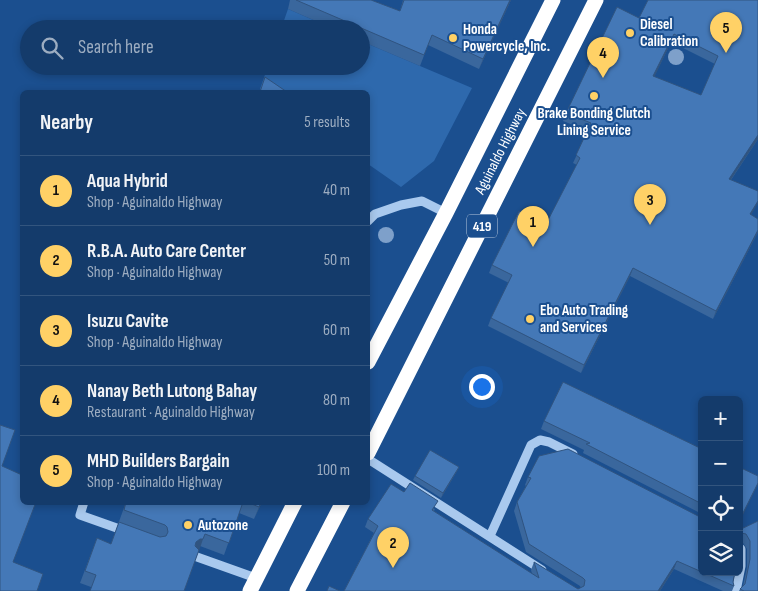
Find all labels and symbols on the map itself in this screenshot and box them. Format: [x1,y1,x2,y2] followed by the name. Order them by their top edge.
[710,12,742,53] pin: 5
[640,15,698,51] place label: Diesel Calibration
[463,20,550,56] place label: Honda Powercycle, Inc.
[624,27,636,39] marker: Diesel Calibration
[447,32,459,44] marker: Honda Powercycle, Inc.
[587,37,619,78] pin: 4
[588,90,600,102] marker: Brake Bonding Clutch Lining Service
[538,104,650,140] place label: Brake Bonding Clutch Lining Service
[470,105,530,198] street label: Aguinaldo Highway
[634,184,666,225] pin: 3
[517,206,549,247] pin: 1
[467,215,497,238] road number: 419
[540,301,629,337] place label: Ebo Auto Trading and Services
[524,313,536,325] marker: Ebo Auto Trading and Services
[469,374,495,400] your location
[197,516,248,535] place label: Autozone
[182,519,194,531] marker: Autozone
[377,527,409,568] pin: 2

